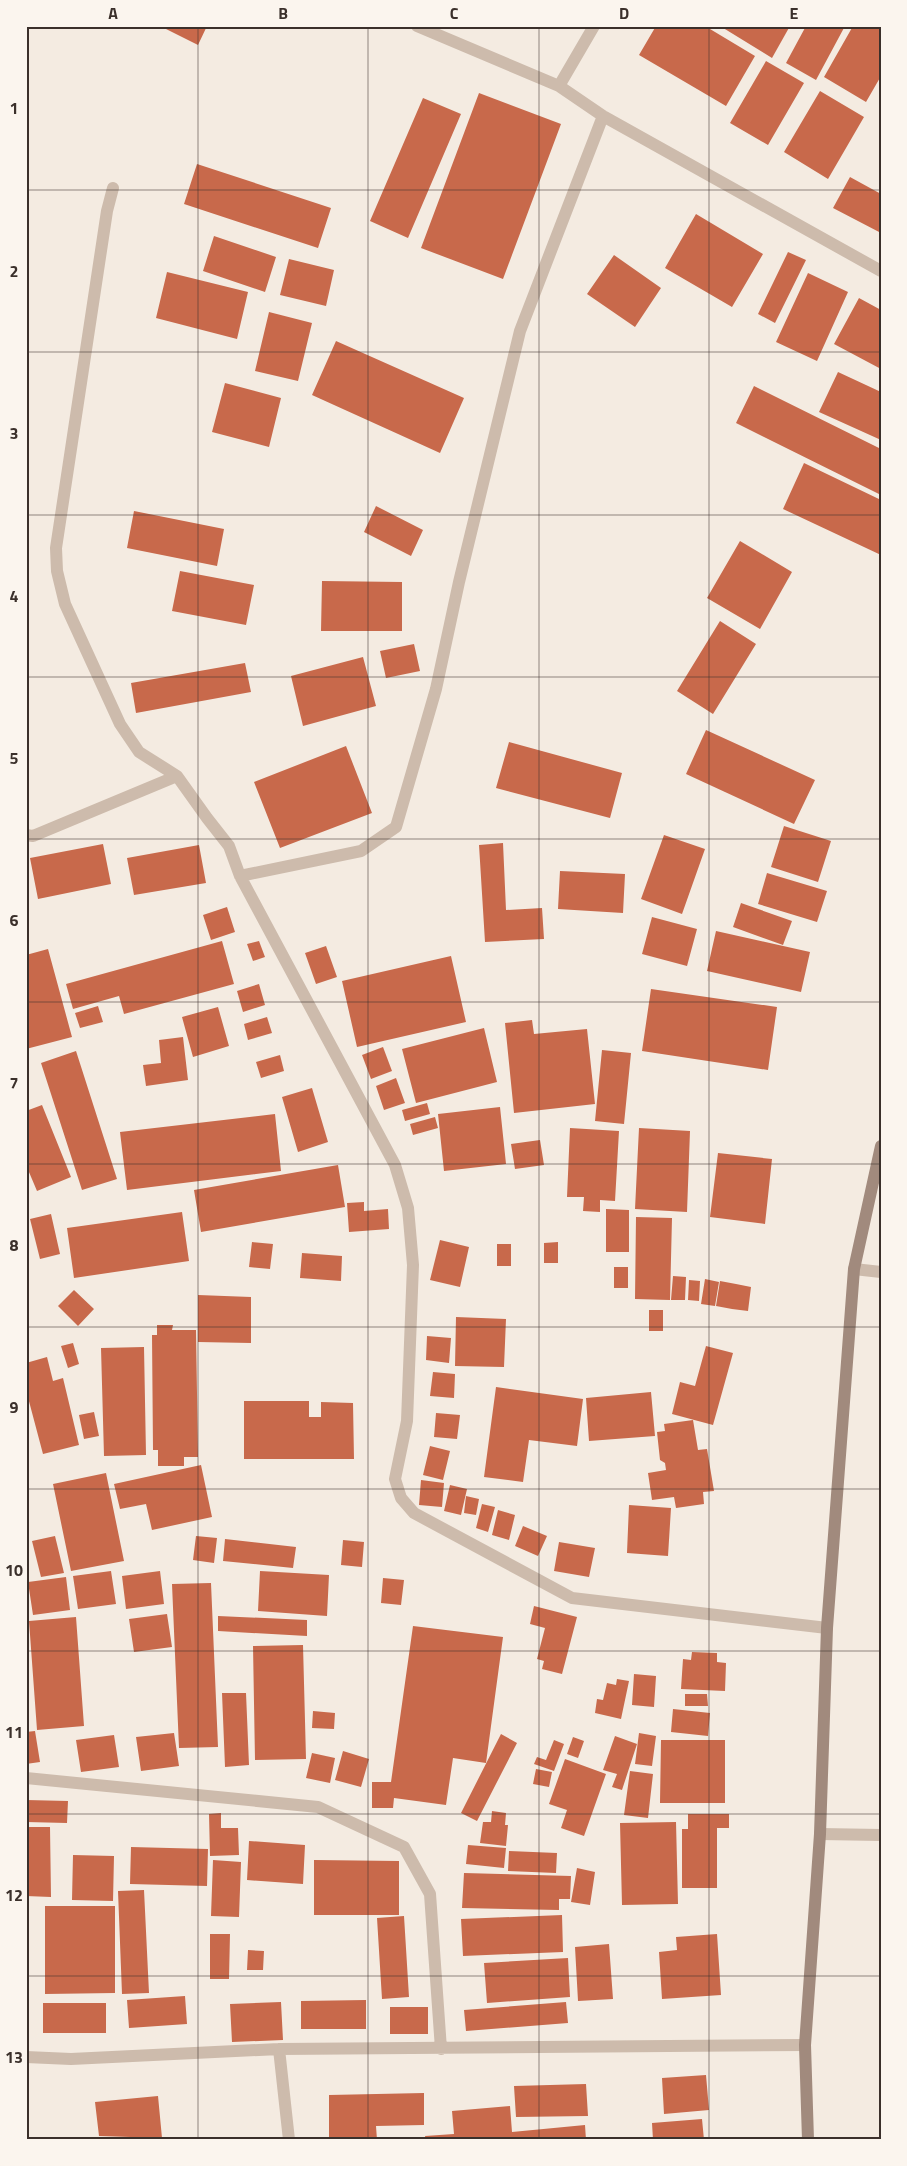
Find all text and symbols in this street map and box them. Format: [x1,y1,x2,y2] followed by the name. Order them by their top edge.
[108,1,118,25] text: A
[278,1,288,25] text: B
[450,1,459,25] text: C
[619,1,629,25] text: D
[790,1,799,25] text: E
[10,96,18,120] text: 1
[10,259,18,283] text: 2
[10,421,18,445] text: 3
[10,584,19,608] text: 4
[10,746,19,770] text: 5
[10,908,19,932] text: 6
[10,1071,18,1095] text: 7
[10,1233,19,1257] text: 8
[10,1395,19,1419] text: 9
[5,1558,23,1582] text: 10
[5,1720,23,1744] text: 11
[5,1883,23,1907] text: 12
[5,2045,23,2069] text: 13

